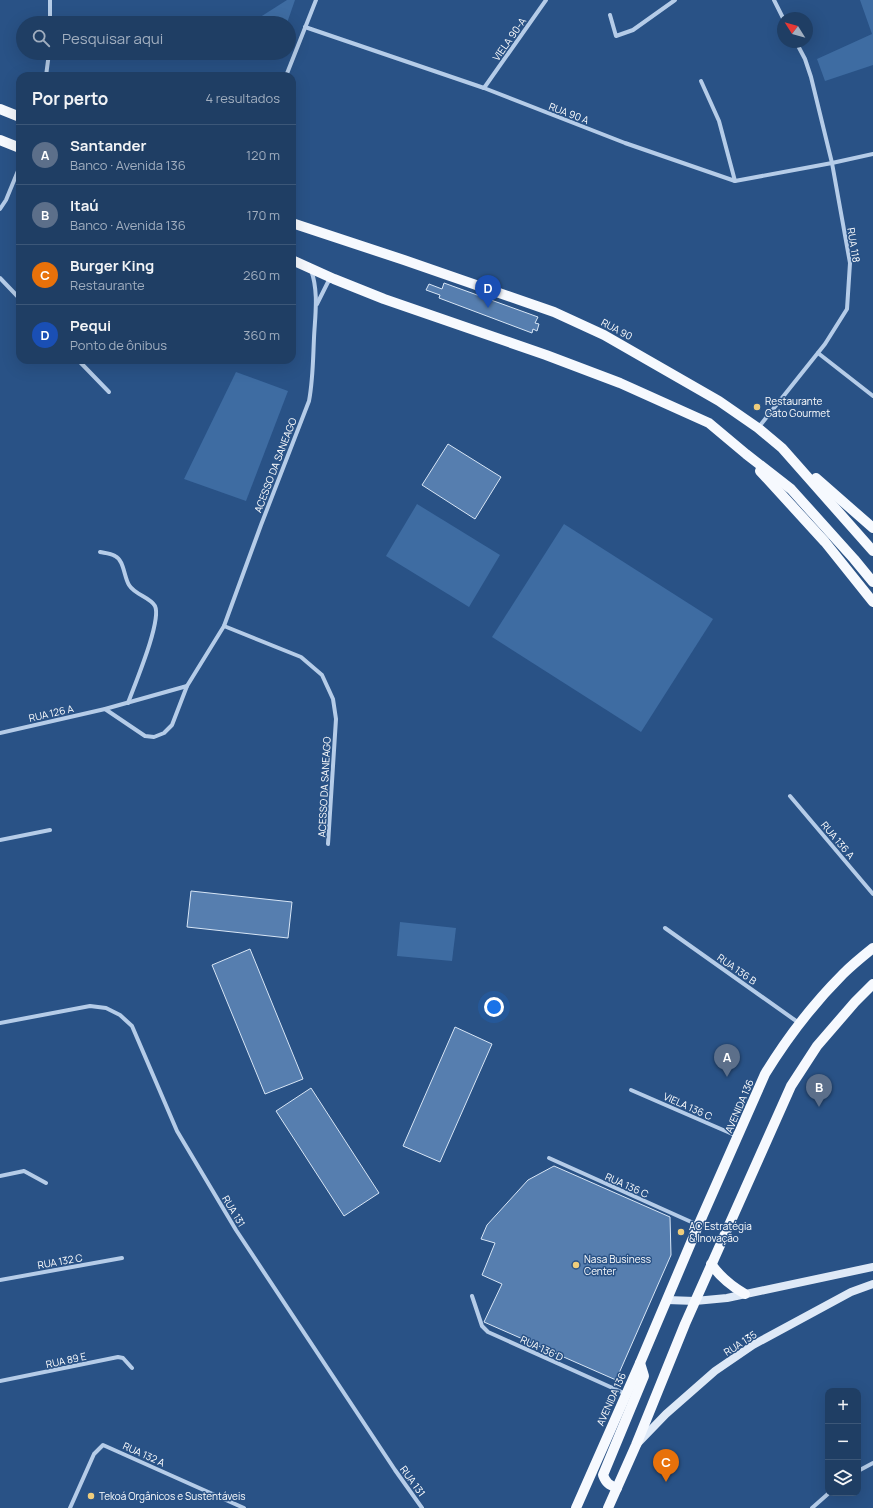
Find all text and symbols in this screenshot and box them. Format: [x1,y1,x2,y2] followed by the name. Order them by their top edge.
[777,12,813,48] north arrow
[489,14,529,64] street label: VIELA 90-A
[16,16,296,60] search box
[30,27,52,49] icon: search
[62,28,163,49] text: Pesquisar aqui
[32,87,108,110] text: Por perto
[205,89,280,107] text: 4 resultados
[547,99,592,127] street label: RUA 90 A
[70,135,147,156] text: Santander
[41,146,49,164] text: A
[246,146,280,164] text: 120 m
[70,156,186,174] text: Banco · Avenida 136
[70,195,99,216] text: Itaú
[41,206,49,224] text: B
[247,206,280,224] text: 170 m
[70,216,186,234] text: Banco · Avenida 136
[844,227,864,264] street label: RUA 118
[70,255,154,276] text: Burger King
[40,266,50,284] text: C
[243,266,280,284] text: 260 m
[475,275,501,308] pin: D
[70,276,145,294] text: Restaurante
[70,315,111,336] text: Pequi
[599,315,635,343] street label: RUA 90
[40,326,50,344] text: D
[243,326,280,344] text: 360 m
[70,336,167,354] text: Ponto de ônibus
[765,394,830,420] place label: Restaurante Gato Gourmet
[752,402,762,412] marker: Restaurante Gato Gourmet
[250,415,300,515] street label: ACESSO DA SANEAGO
[27,701,75,725] street label: RUA 126 A
[314,736,334,838] street label: ACESSO DA SANEAGO
[818,818,858,862] street label: RUA 136 A
[714,950,760,988] street label: RUA 136 B
[484,997,504,1017] your location
[714,1044,740,1077] pin: A
[806,1074,832,1107] pin: B
[721,1077,757,1135] street label: AVENIDA 136
[661,1089,715,1123] street label: VIELA 136 C
[603,1169,651,1201] street label: RUA 136 C
[219,1193,249,1229] street label: RUA 131
[689,1219,752,1245] place label: AC Estratégia & Inovação
[676,1227,686,1237] marker: AC Estratégia & Inovação
[36,1250,84,1272] street label: RUA 132 C
[584,1252,651,1278] place label: Nasa Business Center
[571,1260,581,1270] marker: Nasa Business Center
[721,1327,759,1359] street label: RUA 135
[518,1332,566,1364] street label: RUA 136 D
[44,1349,88,1371] street label: RUA 89 E
[593,1370,629,1428] street label: AVENIDA 136
[825,1388,861,1496] map controls
[825,1388,861,1424] button: +
[825,1424,861,1460] button: −
[121,1438,168,1470] street label: RUA 132 A
[653,1449,679,1482] pin: C
[825,1460,861,1496] button: layers
[397,1463,429,1499] street label: RUA 131
[99,1489,246,1503] place label: Tekoá Orgânicos e Sustentáveis
[86,1491,96,1501] marker: Tekoá Orgânicos e Sustentáveis

